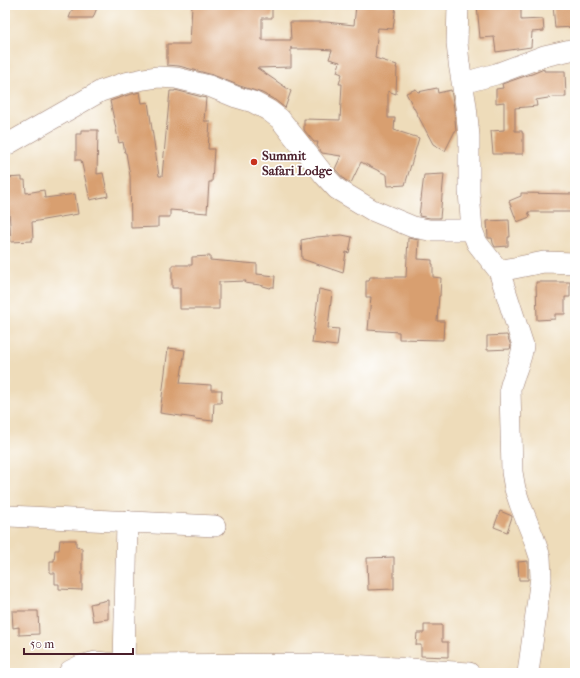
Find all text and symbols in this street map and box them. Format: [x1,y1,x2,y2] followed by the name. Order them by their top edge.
[262,148,333,179] place label: Summit Safari Lodge
[249,157,259,167] marker: Summit Safari Lodge
[24,630,133,656] scale bar
[30,637,54,651] text: 50 m

